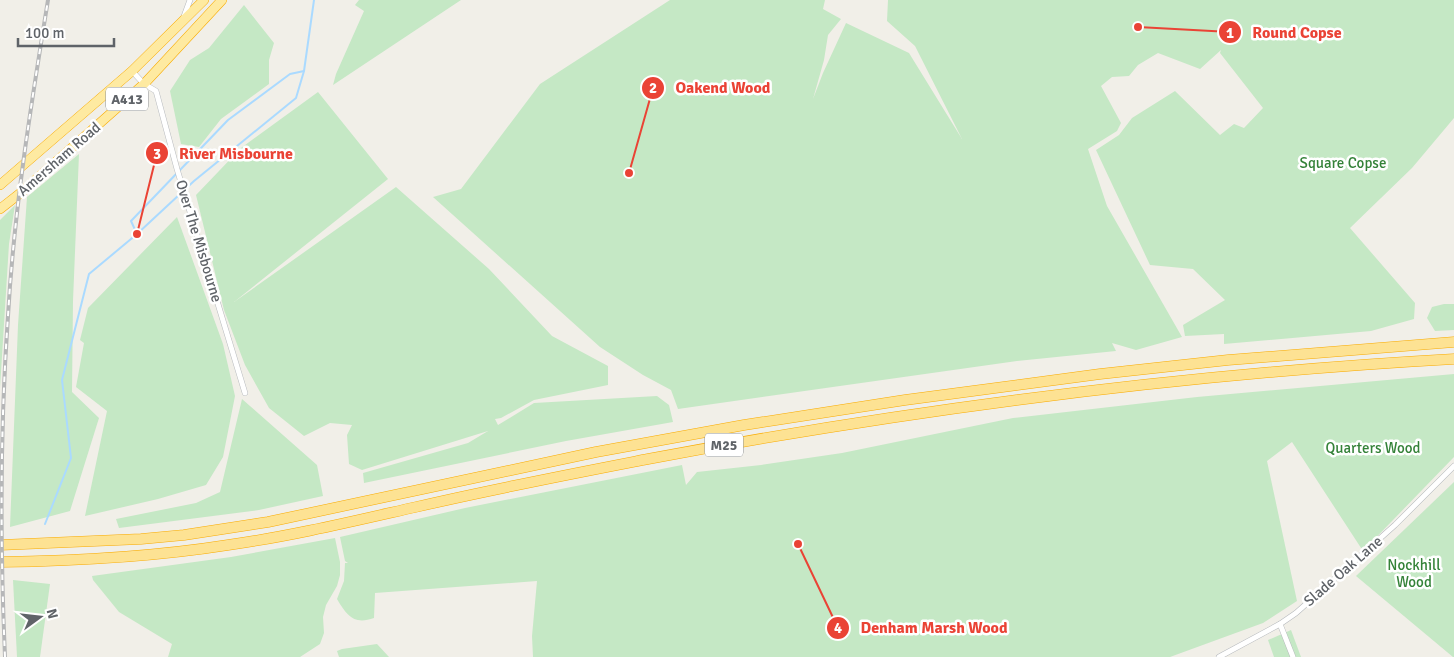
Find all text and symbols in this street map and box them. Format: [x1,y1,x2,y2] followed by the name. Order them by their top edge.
[18,15,114,47] scale bar
[1217,17,1351,48] callout: Round Copse
[1252,23,1342,43] text: Round Copse
[25,24,65,42] text: 100 m
[1226,24,1234,42] text: 1
[641,72,781,103] callout: Oakend Wood
[676,78,771,98] text: Oakend Wood
[649,79,657,97] text: 2
[106,88,148,110] road number: A413
[14,118,104,200] street label: Amersham Road
[144,138,303,169] callout: River Misbourne
[179,144,293,164] text: River Misbourne
[153,145,161,163] text: 3
[1300,154,1386,172] park label: Square Copse
[172,178,226,304] street label: Over The Misbourne
[705,434,743,456] road number: M25
[1325,439,1421,457] park label: Quarters Wood
[1300,532,1386,610] street label: Slade Oak Lane
[1387,556,1441,591] park label: Nockhill Wood
[15,592,65,642] north arrow
[43,607,62,621] text: N
[826,612,1018,643] callout: Denham Marsh Wood
[860,618,1008,638] text: Denham Marsh Wood
[834,619,842,637] text: 4

